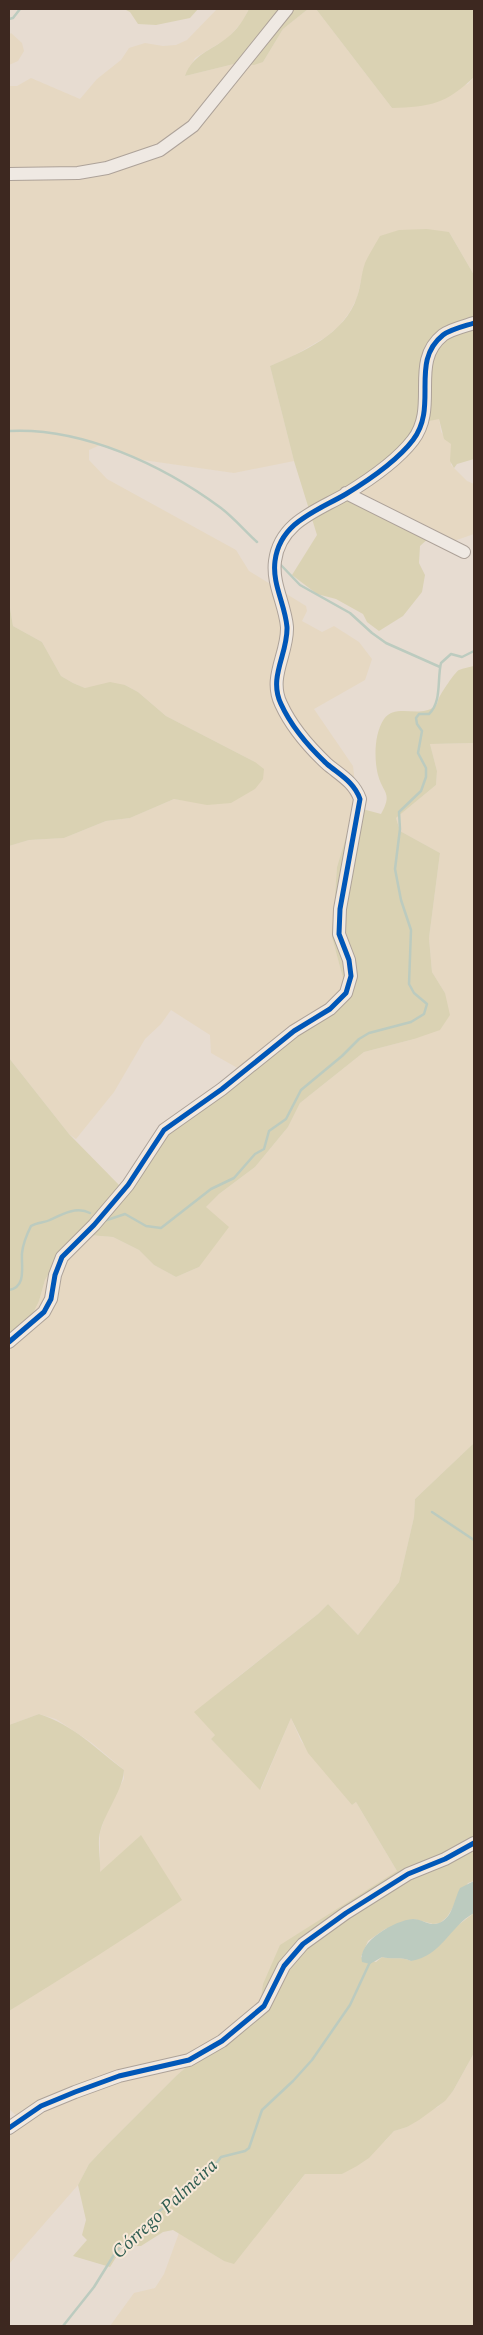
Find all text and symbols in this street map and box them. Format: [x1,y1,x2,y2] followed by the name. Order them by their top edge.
[105,2152,225,2266] water label: Córrego Palmeira

